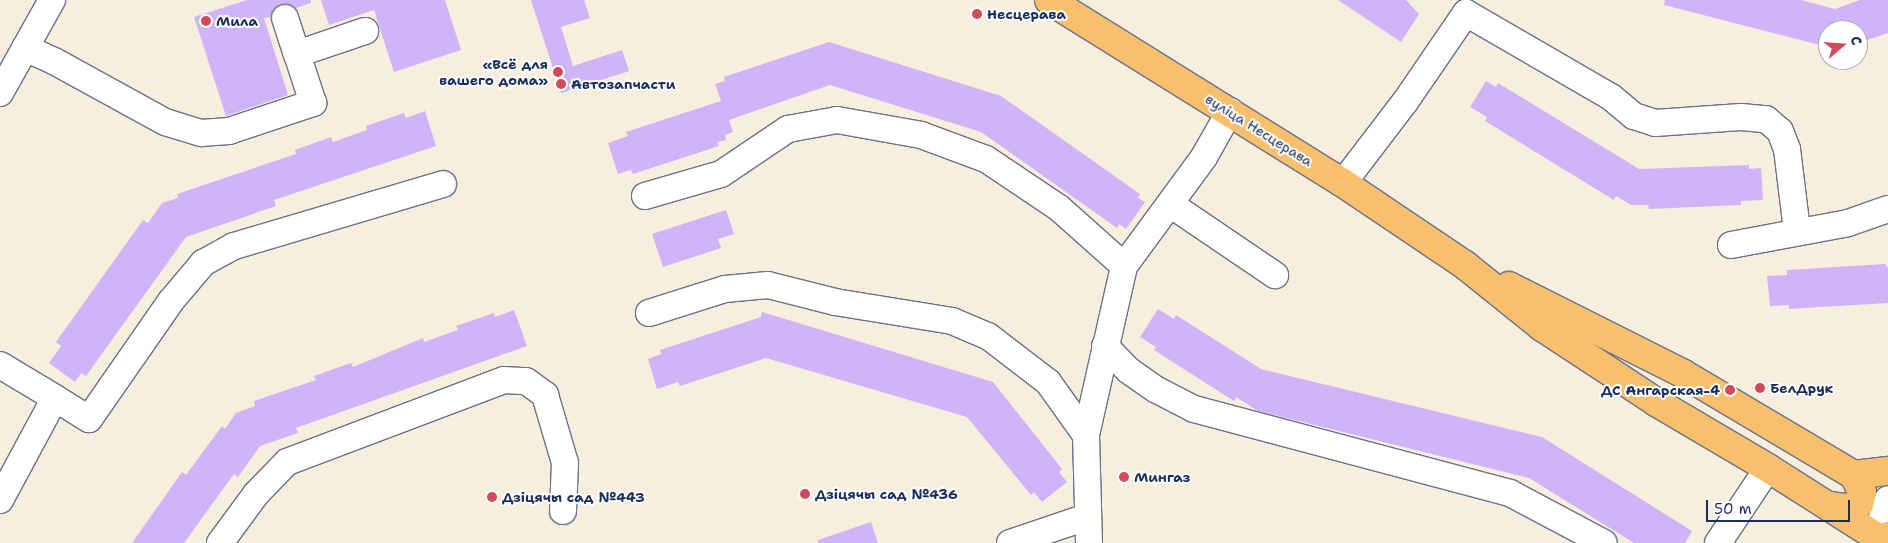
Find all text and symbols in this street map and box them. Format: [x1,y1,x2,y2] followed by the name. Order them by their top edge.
[987,6,1066,22] place label: Несцерава
[971,8,983,20] marker: Несцерава
[216,13,258,29] place label: Мила
[200,15,212,27] marker: Мила
[1818,20,1868,70] north arrow
[1846,34,1866,48] text: С
[439,56,548,88] place label: «Всё для вашего дома»
[552,66,564,78] marker: «Всё для вашего дома»
[571,76,675,92] place label: Автозапчасти
[555,78,567,90] marker: Автозапчасти
[1202,90,1316,170] street label: вуліца Несцерава
[1770,380,1833,396] place label: БелДрук
[1601,382,1720,398] place label: ДС Ангарская-4
[1754,382,1766,394] marker: БелДрук
[1724,384,1736,396] marker: ДС Ангарская-4
[1134,469,1190,485] place label: Мингаз
[1118,471,1130,483] marker: Мингаз
[815,486,958,502] place label: Дзіцячы сад №436
[799,488,811,500] marker: Дзіцячы сад №436
[502,489,645,505] place label: Дзіцячы сад №443
[1708,490,1852,522] scale bar
[486,491,498,503] marker: Дзіцячы сад №443
[1714,499,1752,519] text: 50 m

